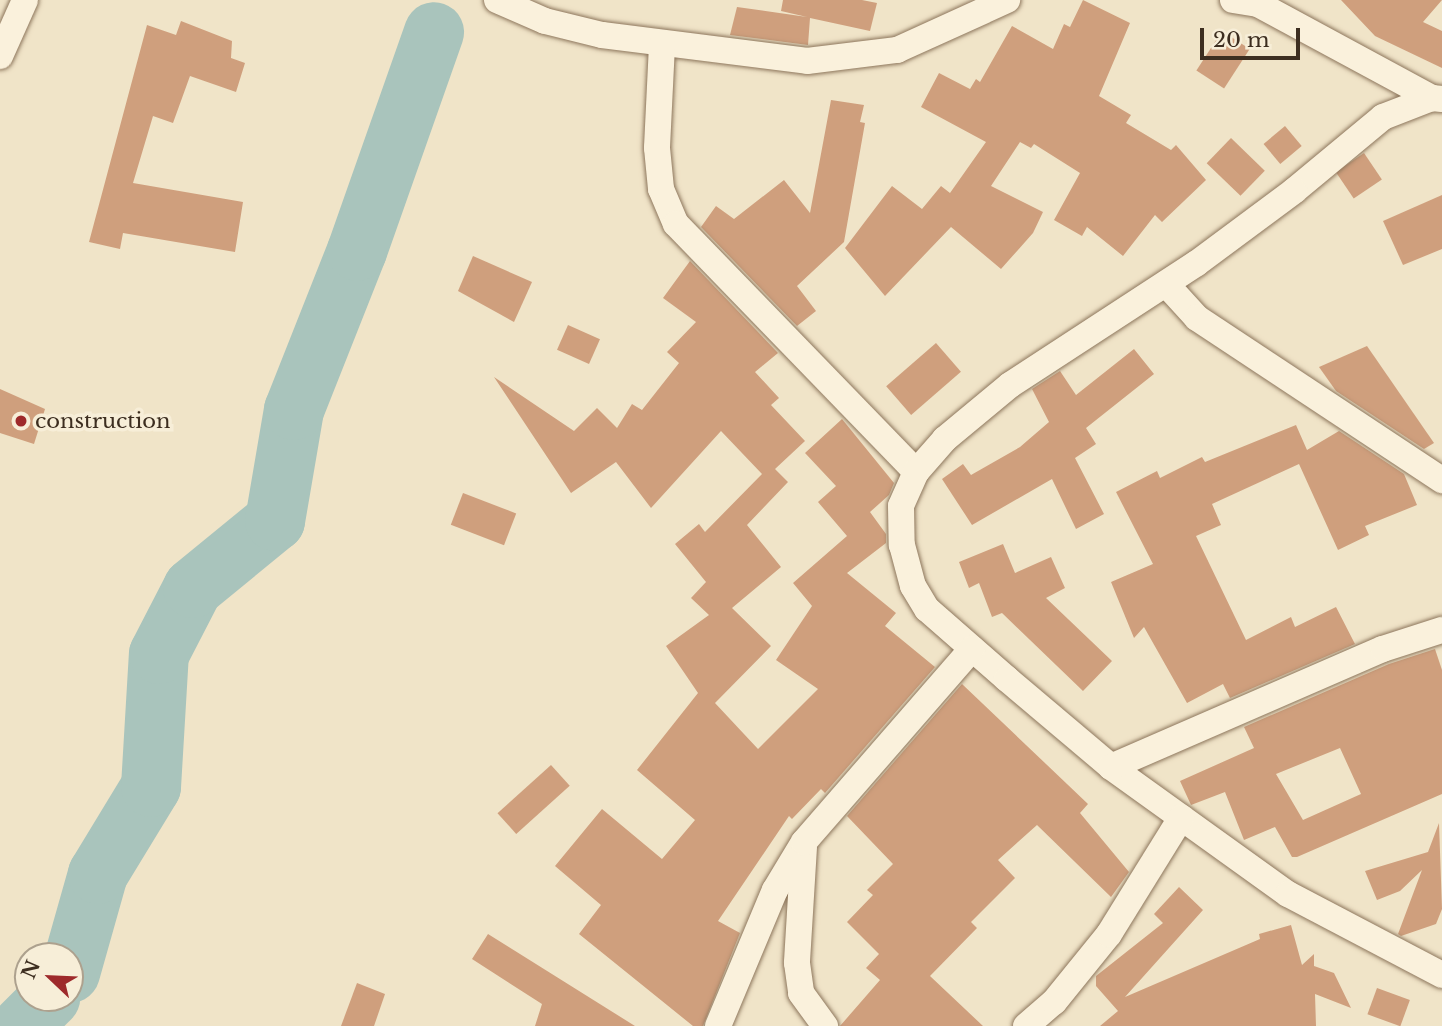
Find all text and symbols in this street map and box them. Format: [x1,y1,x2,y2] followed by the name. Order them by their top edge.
[1204,14,1304,58] scale bar
[1213,27,1270,53] text: 20 m
[35,408,171,434] place label: construction
[13,413,29,429] marker: construction
[14,942,84,1012] north arrow
[17,957,45,982] text: N

